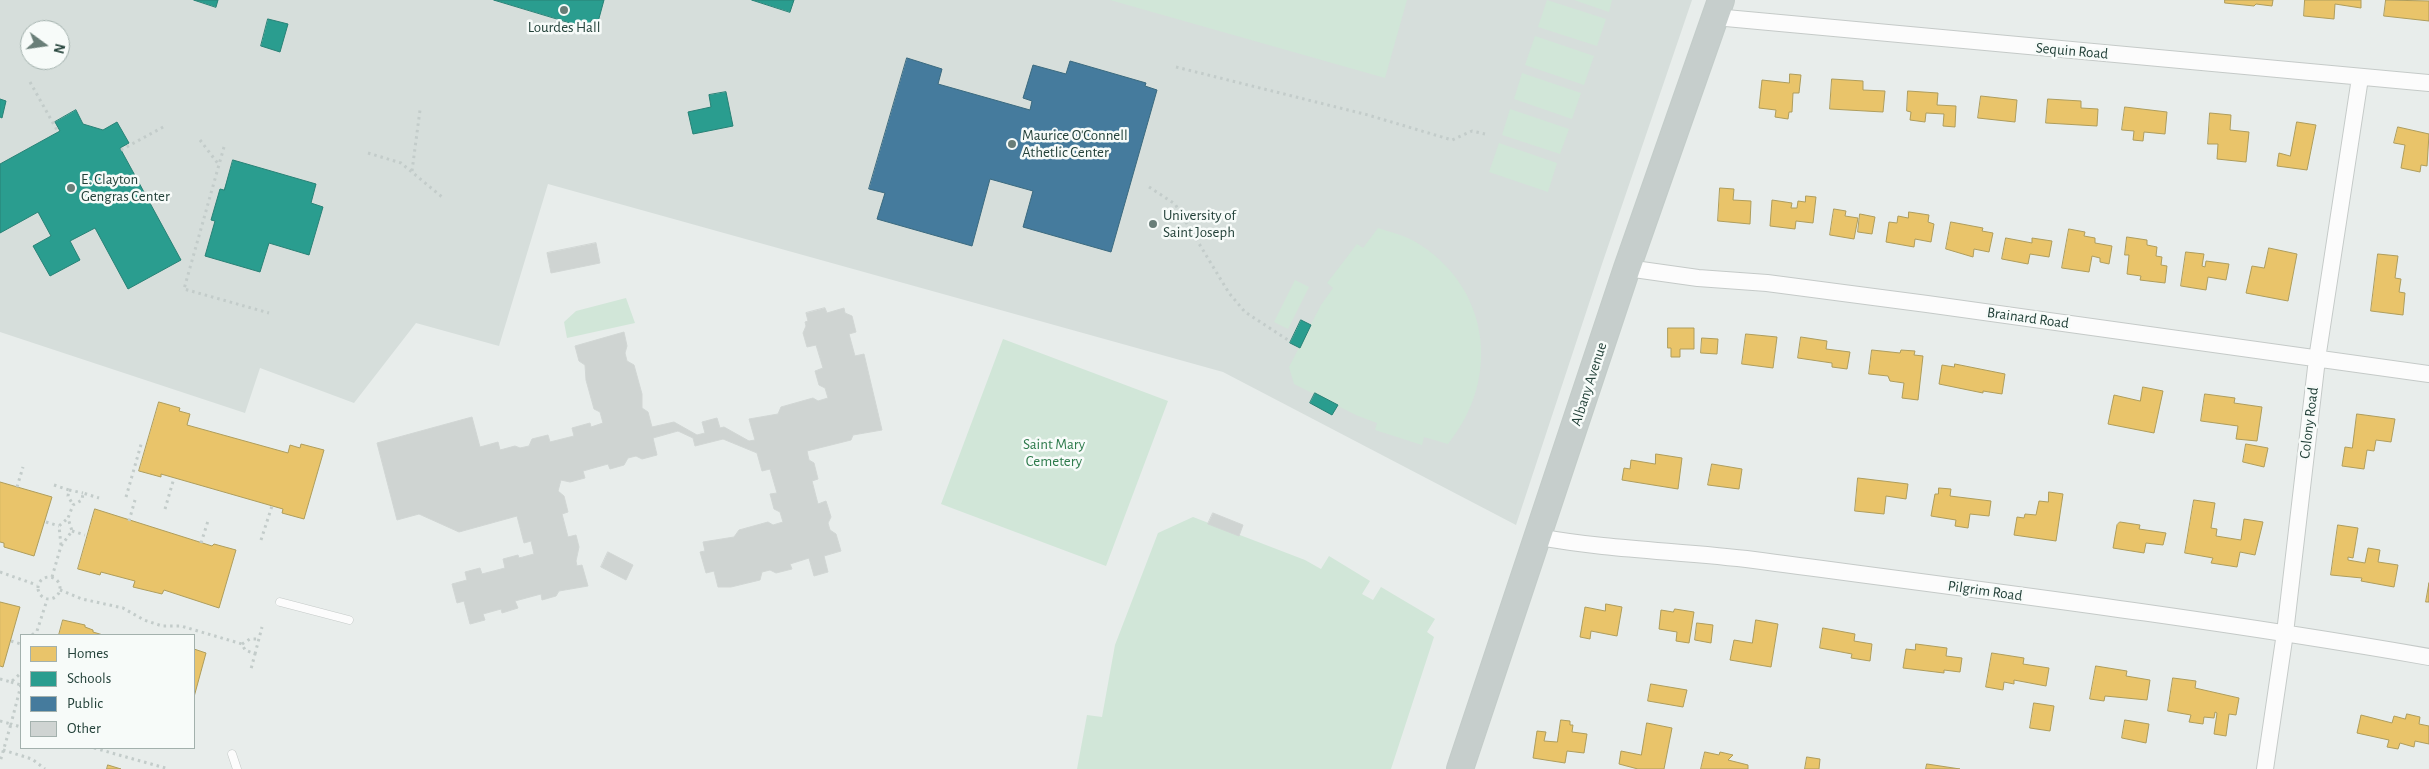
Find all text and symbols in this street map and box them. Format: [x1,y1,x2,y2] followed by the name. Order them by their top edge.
[558,4,570,16] marker: Lourdes Hall
[528,18,600,36] place label: Lourdes Hall
[20,20,70,70] north arrow
[2035,39,2109,63] street label: Sequin Road
[51,42,67,55] text: N
[1022,126,1128,161] place label: Maurice O'Connell Athetlic Center
[1006,138,1018,150] marker: Maurice O'Connell Athetlic Center
[81,170,170,205] place label: E. Clayton Gengras Center
[65,182,77,194] marker: E. Clayton Gengras Center
[1163,206,1236,241] place label: University of Saint Joseph
[1147,218,1159,230] marker: University of Saint Joseph
[1986,303,2070,333] street label: Brainard Road
[1567,340,1611,428] street label: Albany Avenue
[2296,386,2322,460] street label: Colony Road
[1023,435,1085,470] park label: Saint Mary Cemetery
[1947,577,2023,605] street label: Pilgrim Road
[20,634,195,749] legend
[67,646,109,661] text: Homes
[67,671,111,686] text: Schools
[67,696,103,711] text: Public
[67,721,101,736] text: Other

